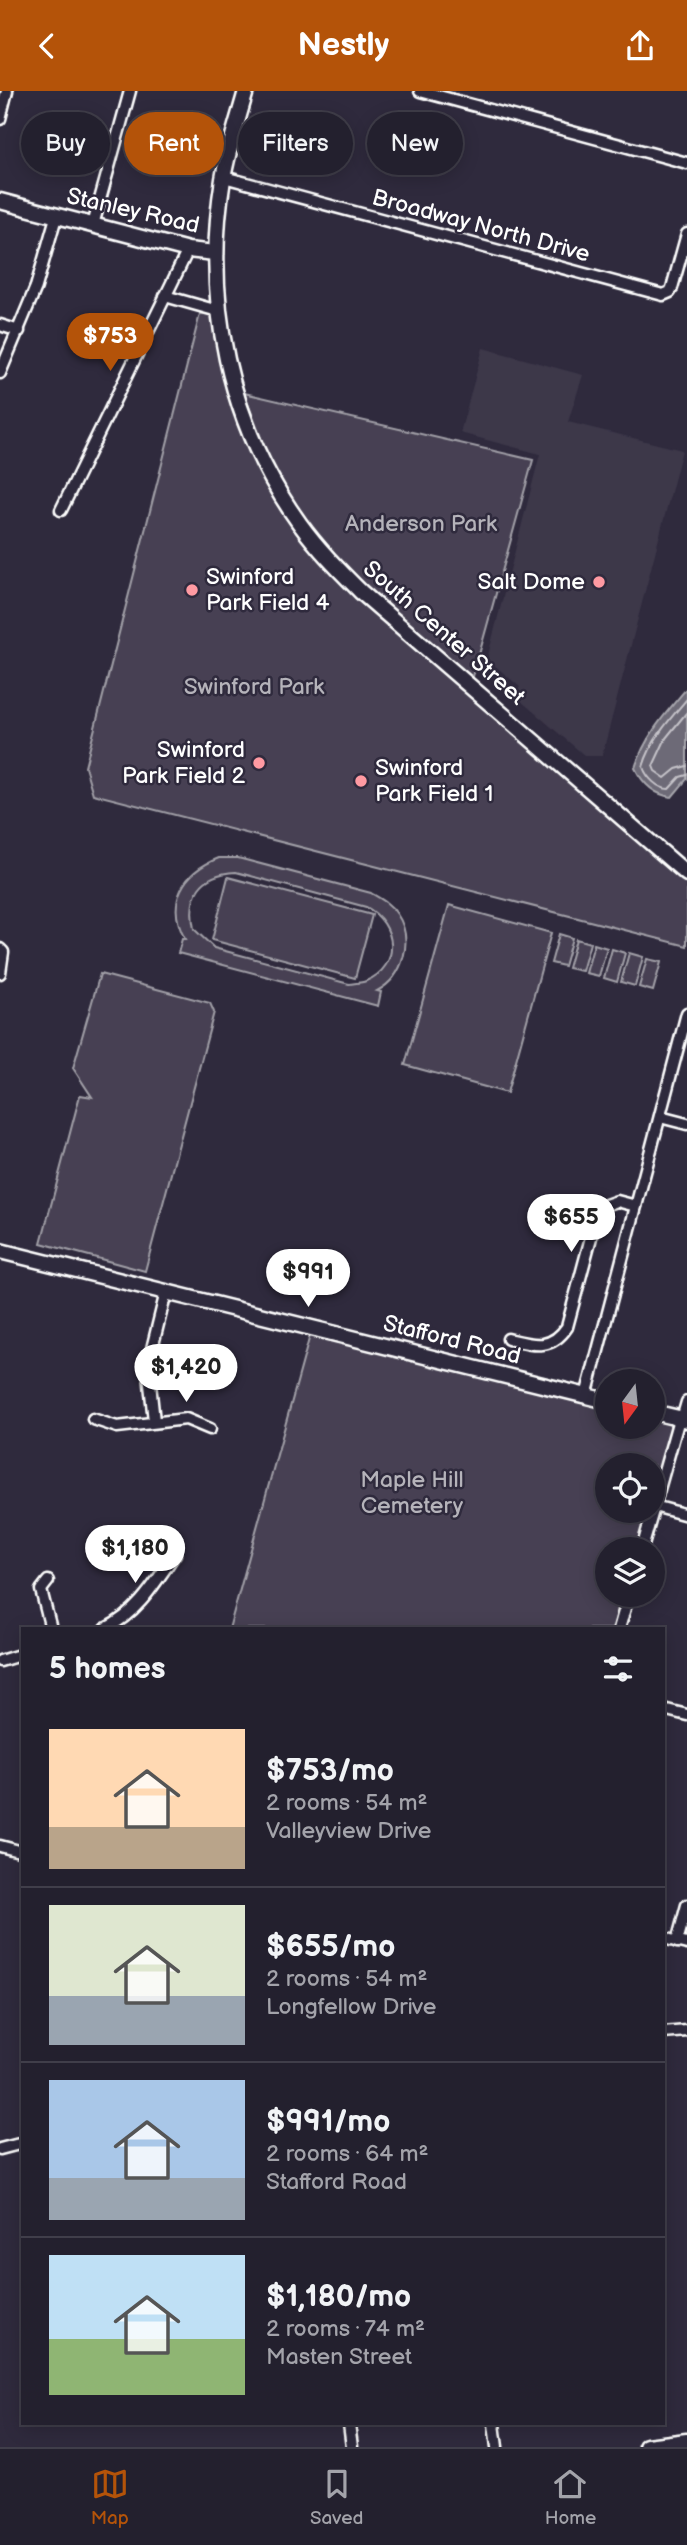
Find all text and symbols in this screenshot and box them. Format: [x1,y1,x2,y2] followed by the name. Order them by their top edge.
[298,26,389,65] text: Nestly
[28,27,66,65] icon: back
[621,27,659,65] icon: share
[21,112,110,175] chip: Buy
[124,112,224,175] chip: Rent
[238,112,353,175] chip: Filters
[367,112,463,175] chip: New
[64,182,202,240] street label: Stanley Road
[369,183,593,269] street label: Broadway North Drive
[69,313,151,373] pin: $753
[83,322,137,350] text: $753
[345,510,498,538] park label: Anderson Park
[357,555,531,711] street label: South Center Street
[206,563,329,617] place label: Swinford Park Field 4
[477,568,585,596] place label: Salt Dome
[591,574,607,590] marker: Salt Dome
[184,582,200,598] marker: Swinford Park Field 4
[184,673,325,701] park label: Swinford Park
[122,736,245,790] place label: Swinford Park Field 2
[375,754,493,808] place label: Swinford Park Field 1
[251,755,267,771] marker: Swinford Park Field 2
[353,773,369,789] marker: Swinford Park Field 1
[530,1195,612,1254] pin: $655
[543,1203,599,1231] text: $655
[267,1249,349,1309] pin: $991
[282,1258,334,1286] text: $991
[380,1309,524,1371] street label: Stafford Road
[129,1345,243,1404] pin: $1,420
[150,1353,222,1381] text: $1,420
[595,1369,665,1439] north arrow
[595,1369,665,1607] map controls
[595,1453,665,1523] button: locate
[360,1466,464,1520] park label: Maple Hill Cemetery
[78,1525,192,1585] pin: $1,180
[101,1534,169,1562] text: $1,180
[595,1537,665,1607] button: layers
[599,1650,637,1688] icon: filters
[49,1651,166,1687] text: 5 homes
[266,1753,394,1789] text: $753/mo
[105,1757,189,1841] icon: home
[266,1789,428,1817] text: 2 rooms · 54 m²
[266,1817,431,1845] text: Valleyview Drive
[266,1929,395,1965] text: $655/mo
[105,1933,189,2017] icon: home
[266,1965,428,1993] text: 2 rooms · 54 m²
[266,1993,436,2021] text: Longfellow Drive
[266,2104,390,2140] text: $991/mo
[105,2108,189,2192] icon: home
[266,2140,428,2168] text: 2 rooms · 64 m²
[266,2168,407,2196] text: Stafford Road
[266,2279,411,2315] text: $1,180/mo
[105,2283,189,2367] icon: home
[266,2315,425,2343] text: 2 rooms · 74 m²
[266,2343,412,2371] text: Masten Street
[91,2465,129,2530] tab: Map
[310,2465,363,2530] tab: Saved
[545,2465,596,2530] tab: Home

